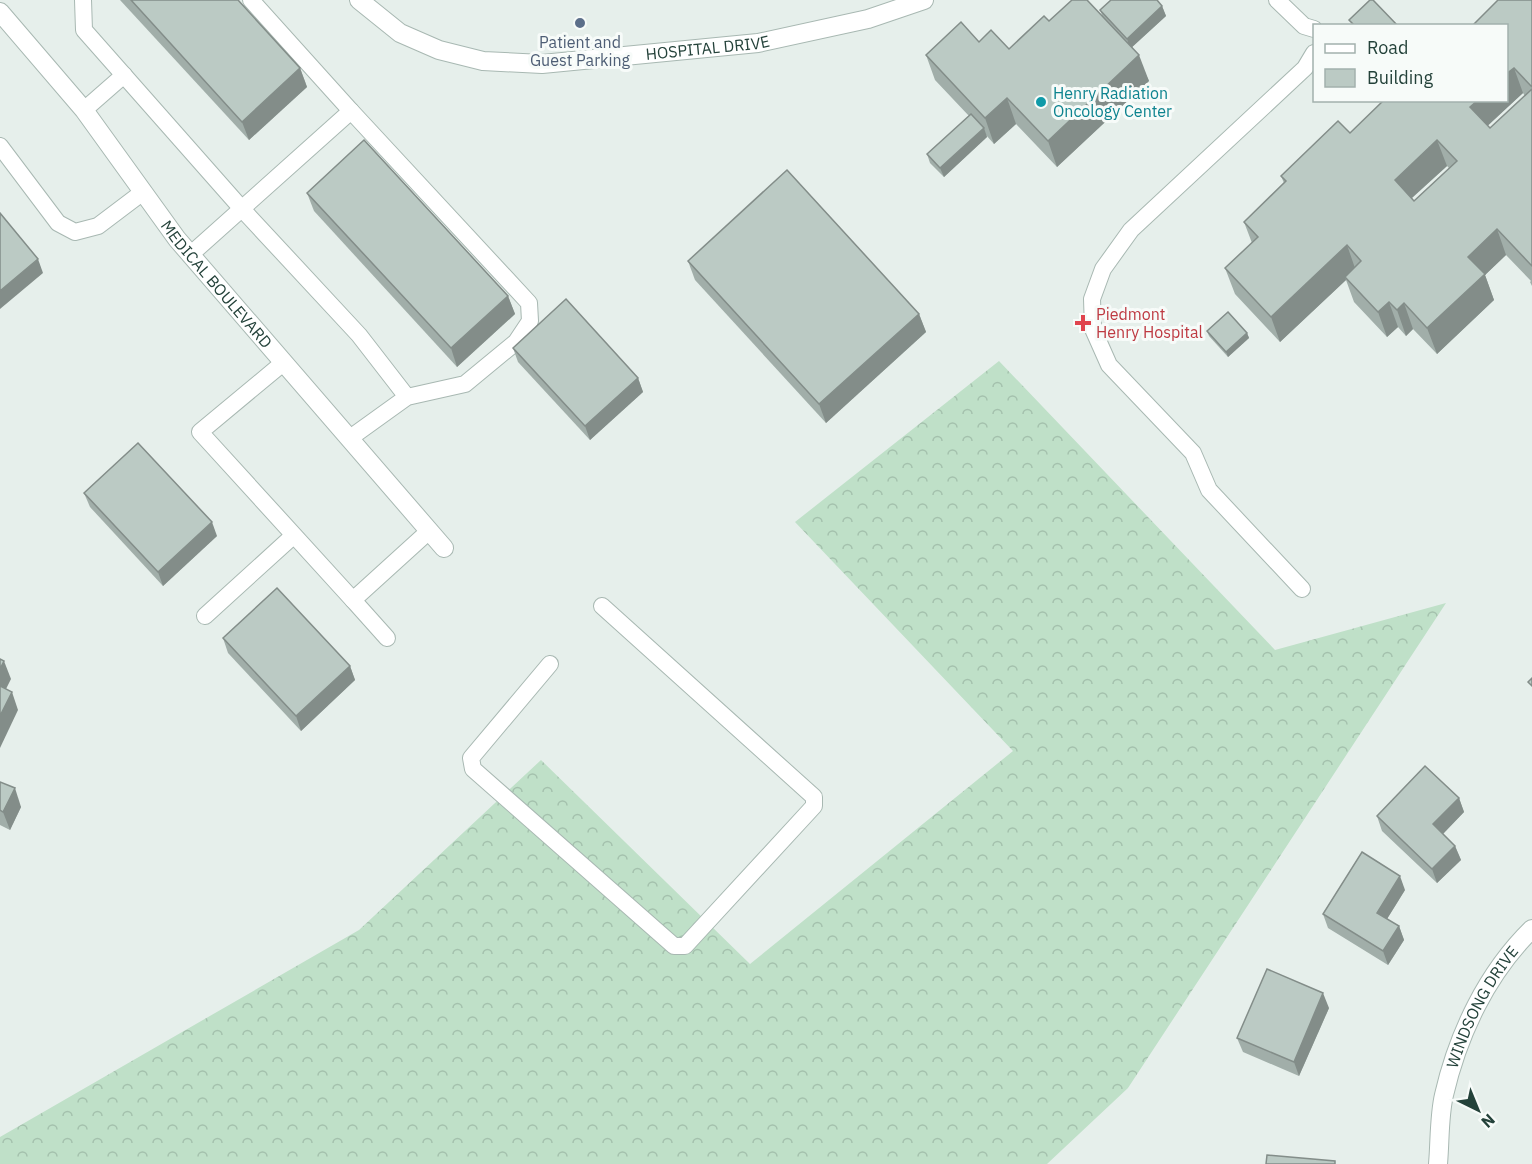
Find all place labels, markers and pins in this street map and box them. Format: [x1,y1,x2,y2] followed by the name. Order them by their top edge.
[573,16,587,30] marker: Patient and Guest Parking
[530,32,631,70] place label: Patient and Guest Parking
[1053,83,1172,121] place label: Henry Radiation Oncology Center
[1034,95,1048,109] marker: Henry Radiation Oncology Center
[1096,304,1203,342] place label: Piedmont Henry Hospital
[1074,314,1092,332] marker: Piedmont Henry Hospital

